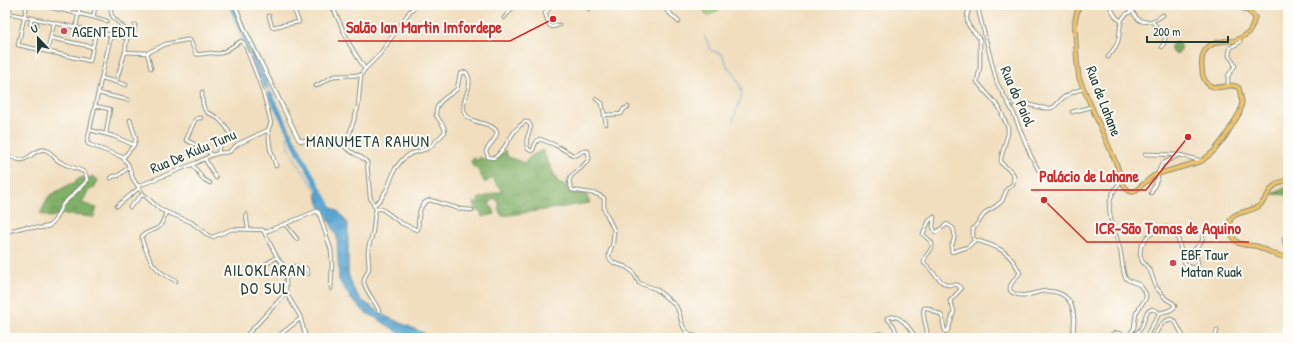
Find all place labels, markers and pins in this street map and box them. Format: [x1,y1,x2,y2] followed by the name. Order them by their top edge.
[338,13,510,41] callout: Salão Ian Martin Imfordepe
[72,21,138,42] place label: AGENT EDTL
[59,26,69,36] marker: AGENT EDTL
[1031,162,1146,190] callout: Palácio de Lahane
[1087,214,1249,242] callout: ICR-São Tomas de Aquino
[1181,244,1242,282] place label: EBF Taur Matan Ruak
[1168,258,1178,268] marker: EBF Taur Matan Ruak

